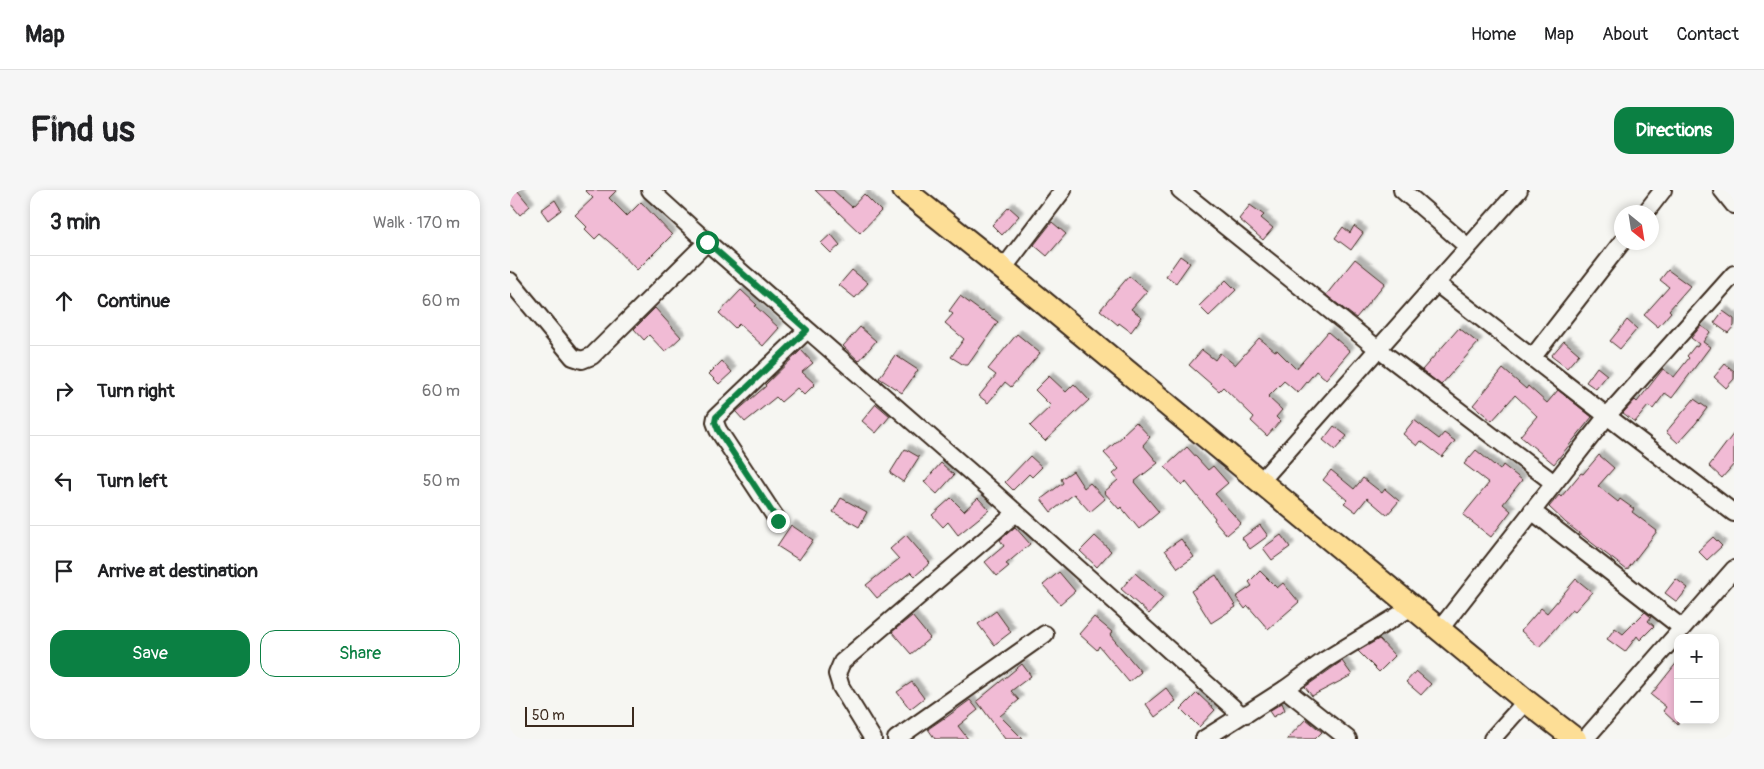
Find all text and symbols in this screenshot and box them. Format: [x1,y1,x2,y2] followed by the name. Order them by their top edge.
[25,20,65,49] text: Map
[1471,23,1516,46] text: Home
[1544,23,1574,46] text: Map
[1602,23,1648,46] text: About
[1676,23,1739,46] text: Contact
[1614,107,1734,154] button: Directions
[30,108,135,152] text: Find us
[1614,205,1659,250] north arrow
[50,209,100,236] text: 3 min
[373,213,460,233] text: Walk · 170 m
[696,231,719,254] route start
[50,287,78,315] icon: ahead
[97,289,170,313] text: Continue
[422,291,460,311] text: 60 m
[50,377,78,405] icon: right
[97,379,175,403] text: Turn right
[422,381,460,401] text: 60 m
[50,467,78,495] icon: left
[97,469,167,493] text: Turn left
[423,471,460,491] text: 50 m
[767,510,790,533] route end
[50,557,78,585] icon: arrive
[97,559,258,583] text: Arrive at destination
[50,630,250,677] button: Save
[260,630,460,677] button: Share
[1674,634,1719,724] map controls
[1674,634,1719,679] button: +
[1674,679,1719,724] button: −
[525,704,634,727] scale bar
[532,707,565,724] text: 50 m

